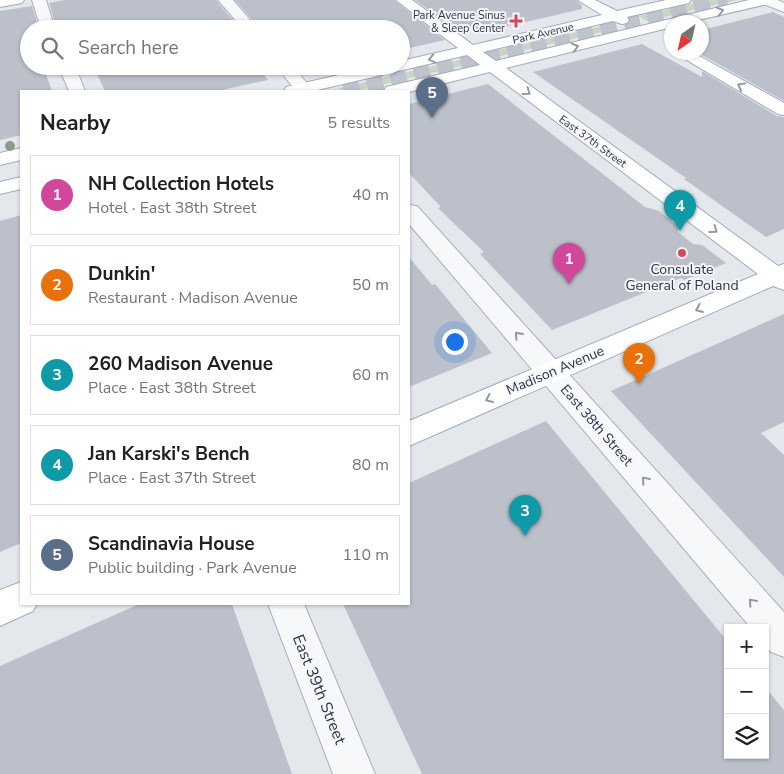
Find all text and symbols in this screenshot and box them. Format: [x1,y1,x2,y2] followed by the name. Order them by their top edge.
[716,6,725,17] one-way arrow
[413,8,505,36] place label: Park Avenue Sinus & Sleep Center
[509,14,523,28] marker: Park Avenue Sinus & Sleep Center
[664,15,709,60] north arrow
[511,19,575,48] street label: Park Avenue
[20,20,410,75] search box
[38,34,66,62] icon: search
[78,35,179,61] text: Search here
[571,42,579,52] one-way arrow
[428,53,437,64] one-way arrow
[416,77,448,118] pin: 5
[738,83,747,93] one-way arrow
[521,86,530,95] one-way arrow
[40,109,110,137] text: Nearby
[328,112,390,134] text: 5 results
[556,112,630,171] street label: East 37th Street
[88,171,274,197] text: NH Collection Hotels
[52,184,62,206] text: 1
[352,184,389,206] text: 40 m
[664,190,696,231] pin: 4
[88,197,256,219] text: Hotel · East 38th Street
[708,224,718,233] one-way arrow
[553,243,585,284] pin: 1
[676,247,688,259] marker: Consulate General of Poland
[625,260,739,295] place label: Consulate General of Poland
[88,261,155,287] text: Dunkin'
[52,274,62,296] text: 2
[352,274,389,296] text: 50 m
[88,287,298,309] text: Restaurant · Madison Avenue
[695,302,704,313] one-way arrow
[442,329,468,355] your location
[515,332,524,341] one-way arrow
[503,341,607,400] street label: Madison Avenue
[623,343,655,384] pin: 2
[88,351,273,377] text: 260 Madison Avenue
[52,364,62,386] text: 3
[352,364,389,386] text: 60 m
[88,377,256,399] text: Place · East 38th Street
[556,381,637,470] street label: East 38th Street
[485,392,494,403] one-way arrow
[88,441,250,467] text: Jan Karski's Bench
[52,454,62,476] text: 4
[352,454,389,476] text: 80 m
[88,467,256,489] text: Place · East 37th Street
[642,477,651,486] one-way arrow
[509,495,541,536] pin: 3
[88,531,255,557] text: Scandinavia House
[52,544,62,566] text: 5
[342,544,389,566] text: 110 m
[88,557,297,579] text: Public building · Park Avenue
[749,599,758,608] one-way arrow
[724,624,769,759] map controls
[724,624,769,669] button: +
[287,631,351,748] street label: East 39th Street
[724,669,769,714] button: −
[724,714,769,759] button: layers

